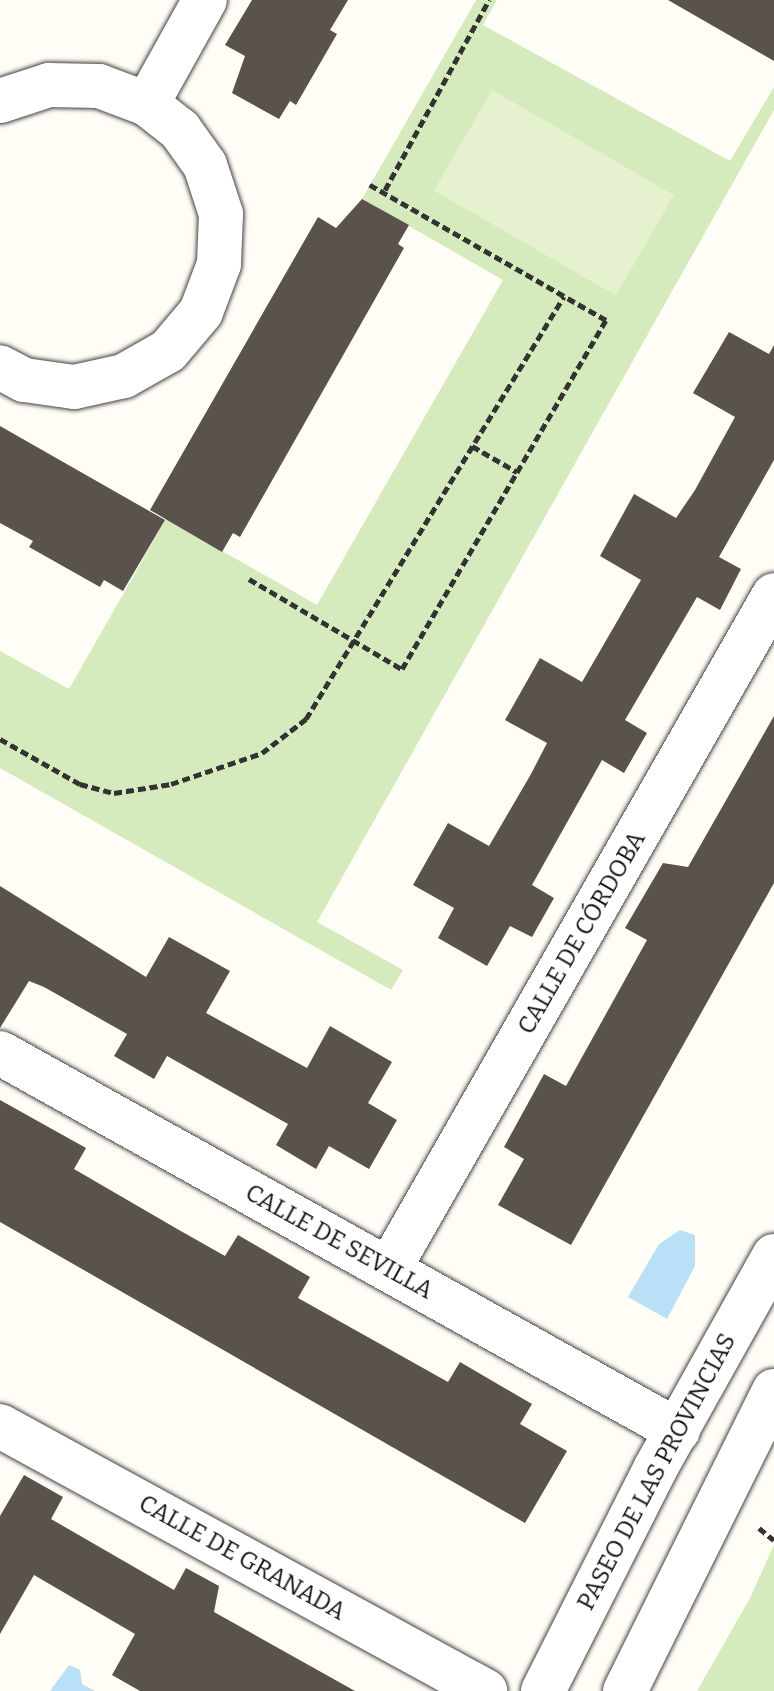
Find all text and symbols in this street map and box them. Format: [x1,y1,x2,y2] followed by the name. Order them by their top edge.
[512,827,652,1039] street label: CALLE DE CÓRDOBA
[240,1179,438,1305] street label: CALLE DE SEVILLA
[572,1329,742,1615] street label: PASEO DE LAS PROVINCIAS
[134,1489,350,1627] street label: CALLE DE GRANADA

